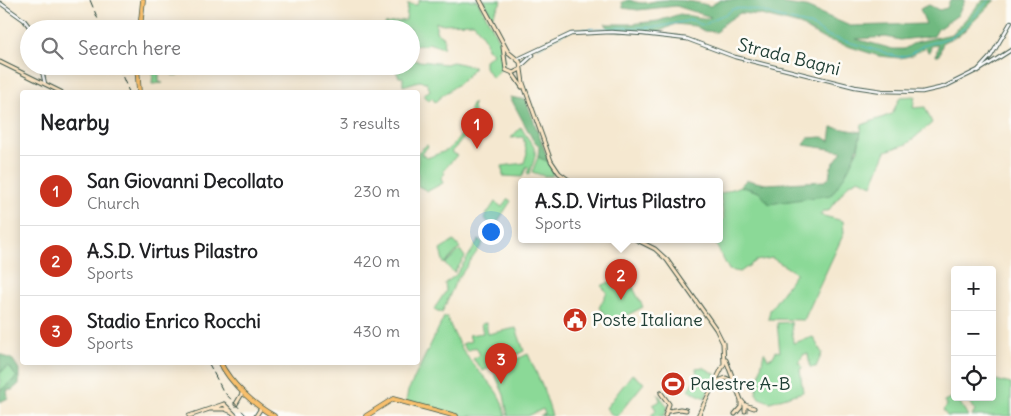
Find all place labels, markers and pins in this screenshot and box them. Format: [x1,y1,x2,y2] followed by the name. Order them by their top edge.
[461,108,493,149] pin: 1
[605,259,637,300] pin: 2
[562,307,588,333] public building icon: Poste Italiane
[592,308,703,331] place label: Poste Italiane
[485,343,517,384] pin: 3
[660,371,686,397] sports icon: Palestre A-B
[690,372,791,395] place label: Palestre A-B

